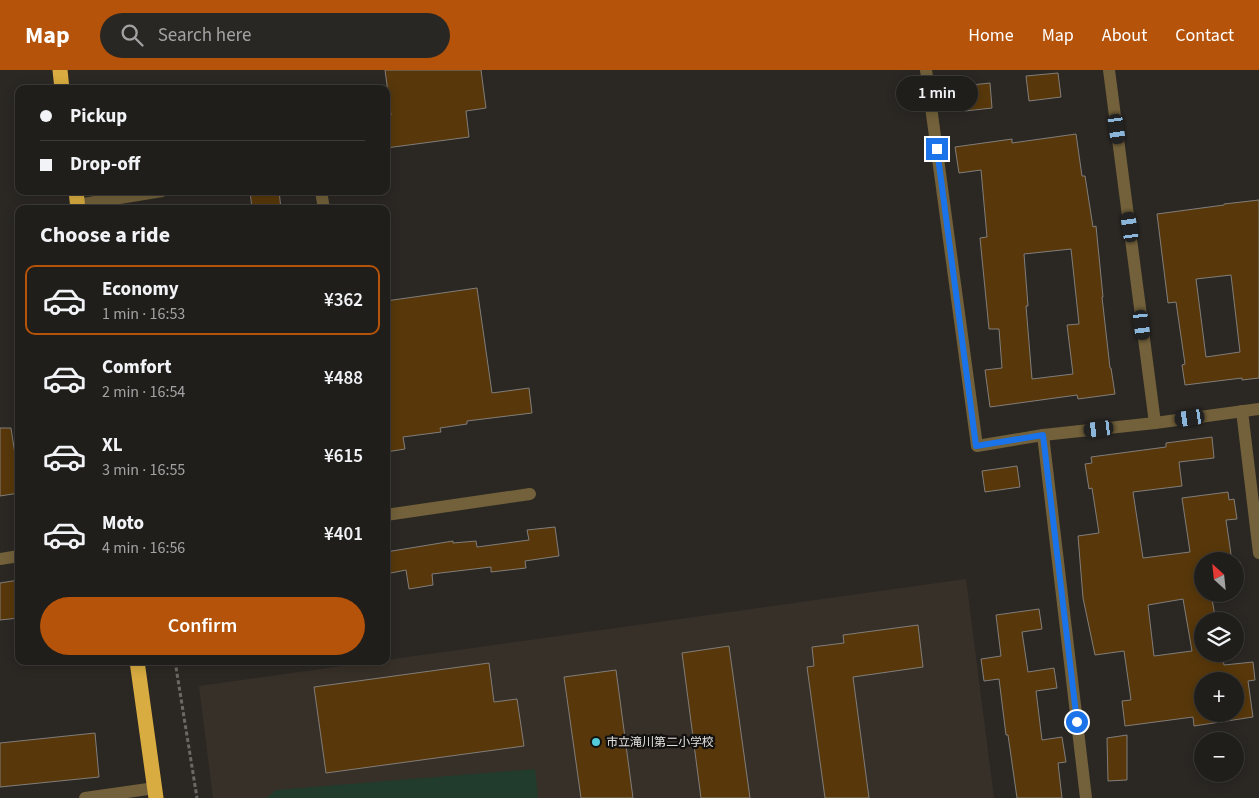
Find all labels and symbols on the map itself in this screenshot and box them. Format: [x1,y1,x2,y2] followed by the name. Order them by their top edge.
[896,77,978,112] callout: 1 min
[1107,113,1126,145] car
[926,138,948,160] route end
[1120,211,1139,243] car
[1132,309,1151,341] car
[1174,408,1205,428] car
[1083,420,1114,438] car
[1194,552,1244,602] north arrow
[1066,711,1088,733] route start
[606,734,714,751] place label: 市立滝川第二小学校
[590,736,602,748] marker: 市立滝川第二小学校

